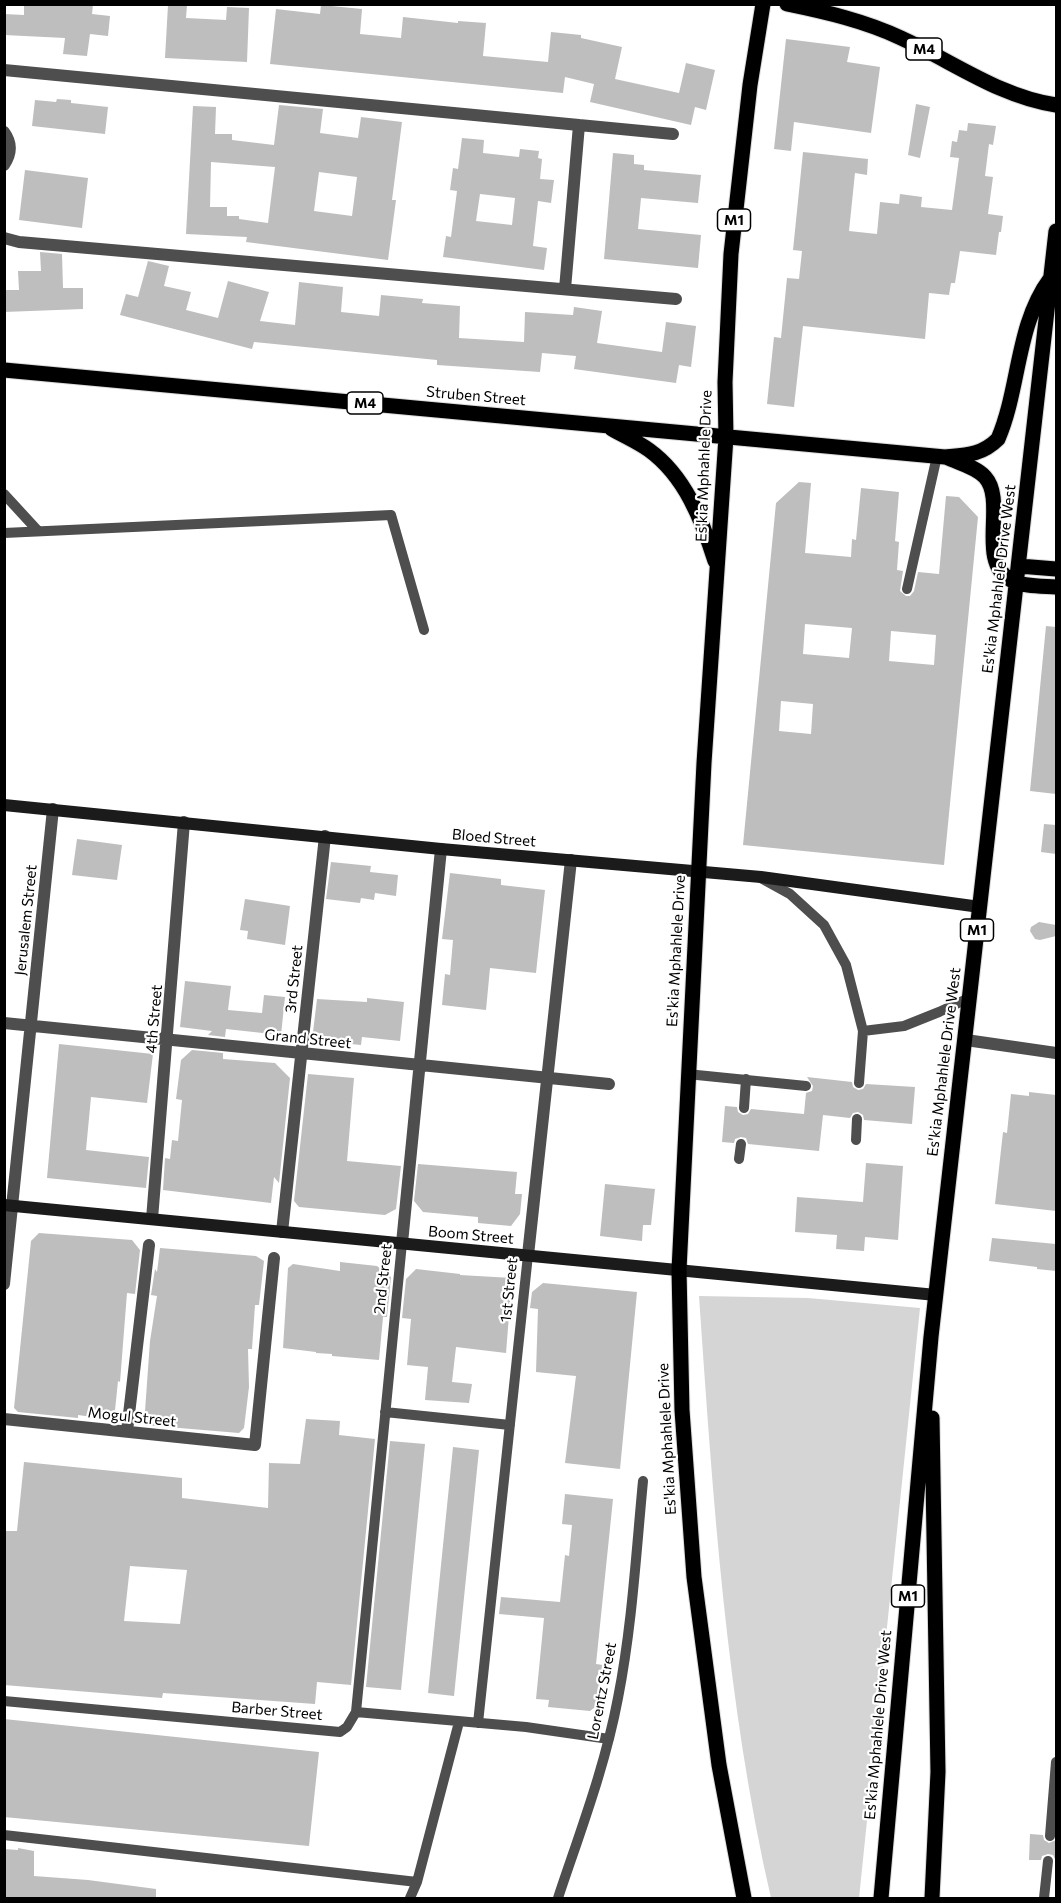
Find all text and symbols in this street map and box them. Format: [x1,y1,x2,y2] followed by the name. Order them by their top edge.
[906,38,942,60] road number: M4
[718,209,750,231] road number: M1
[425,383,527,409] street label: Struben Street
[692,390,716,542] street label: Es'kia Mphahlele Drive
[347,392,383,414] road number: M4
[978,484,1020,674] street label: Es'kia Mphahlele Drive West
[451,825,537,851] street label: Bloed Street
[11,864,41,976] street label: Jerusalem Street
[663,875,689,1027] street label: Es'kia Mphahlele Drive
[960,919,994,941] road number: M1
[281,944,307,1014] street label: 3rd Street
[923,967,965,1157] street label: Es'kia Mphahlele Drive West
[142,984,166,1054] street label: 4th Street
[264,1025,352,1053] street label: Grand Street
[427,1222,515,1248] street label: Boom Street
[370,1243,396,1315] street label: 2nd Street
[497,1257,521,1323] street label: 1st Street
[654,1363,680,1515] street label: Es'kia Mphahlele Drive
[87,1403,177,1431] street label: Mogul Street
[892,1585,924,1607] road number: M1
[861,1629,895,1821] street label: Es'kia Mphahlele Drive West
[584,1641,620,1741] street label: Lorentz Street
[231,1698,323,1724] street label: Barber Street

